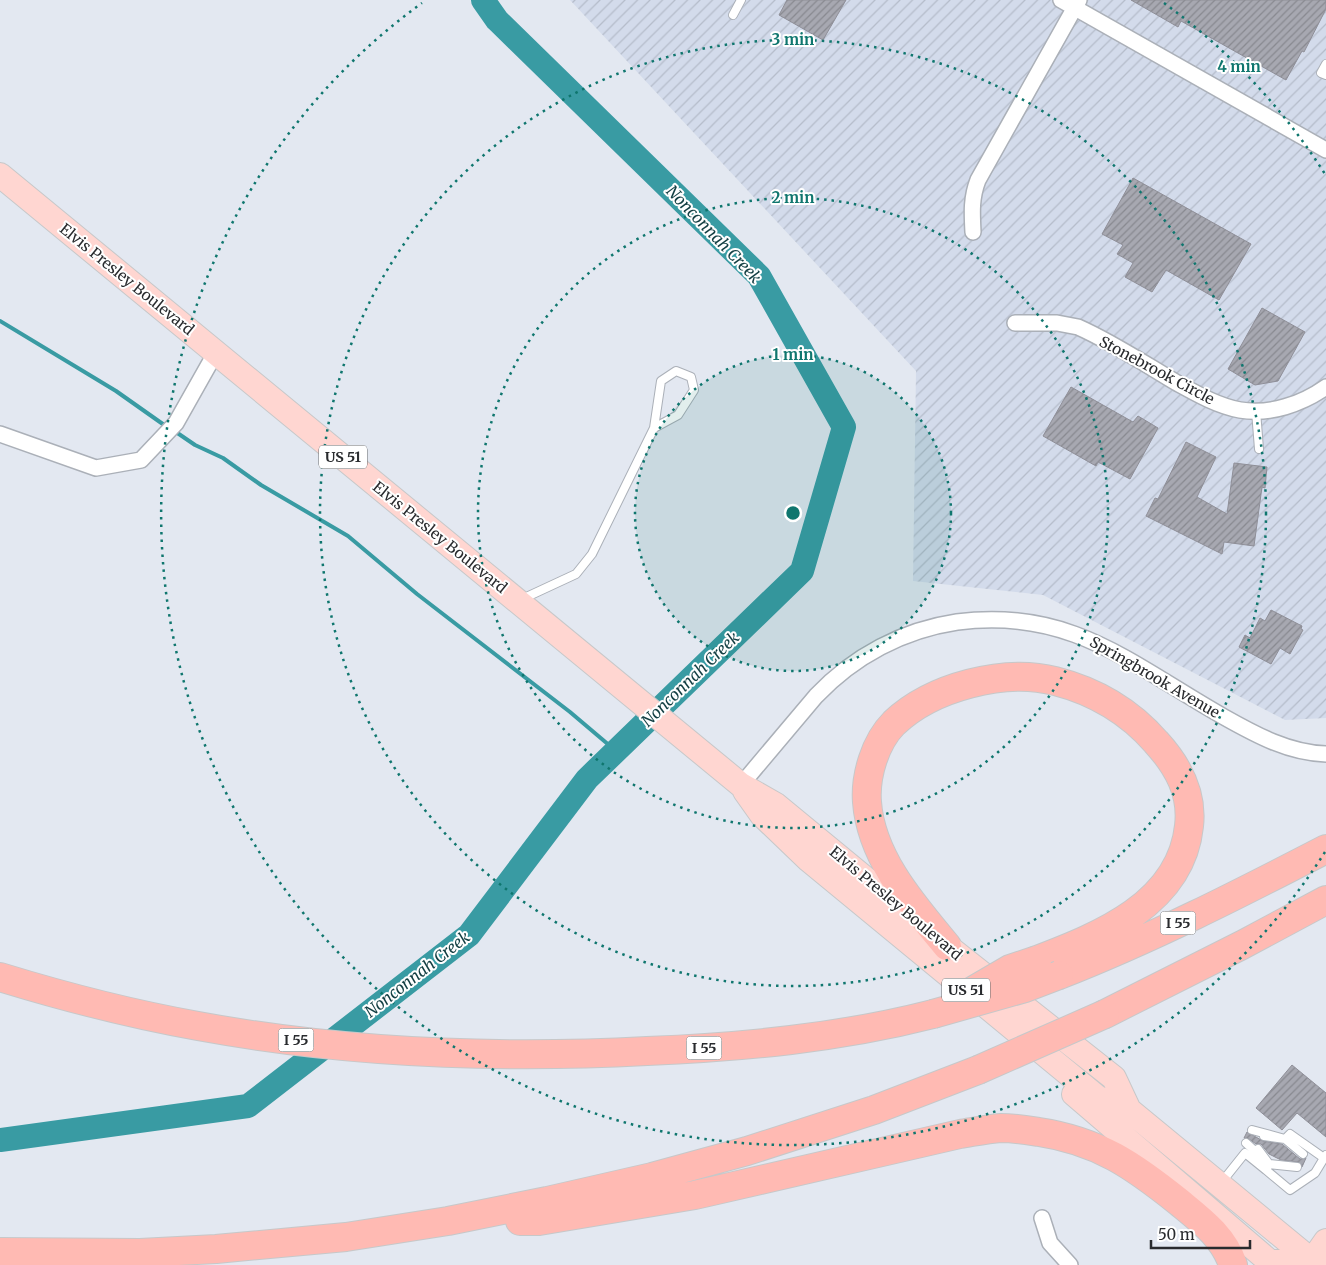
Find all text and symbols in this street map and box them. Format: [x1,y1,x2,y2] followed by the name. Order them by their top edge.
[772,30,814,49] text: 3 min
[1217,57,1261,76] text: 4 min
[662,181,766,287] water label: Nonconnah Creek
[772,188,814,207] text: 2 min
[56,219,198,339] street label: Elvis Presley Boulevard
[1096,332,1218,408] street label: Stonebrook Circle
[773,345,813,364] text: 1 min
[319,446,367,468] road number: US 51
[369,477,511,597] street label: Elvis Presley Boulevard
[784,504,802,522] centre of rings
[637,627,743,731] water label: Nonconnah Creek
[1087,632,1224,722] street label: Springbrook Avenue
[826,842,966,964] street label: Elvis Presley Boulevard
[1160,911,1196,934] road number: I 55
[360,927,474,1021] water label: Nonconnah Creek
[942,978,990,1002] road number: US 51
[278,1028,314,1052] road number: I 55
[686,1036,722,1060] road number: I 55
[1151,1218,1250,1250] scale bar
[1158,1225,1195,1244] text: 50 m

